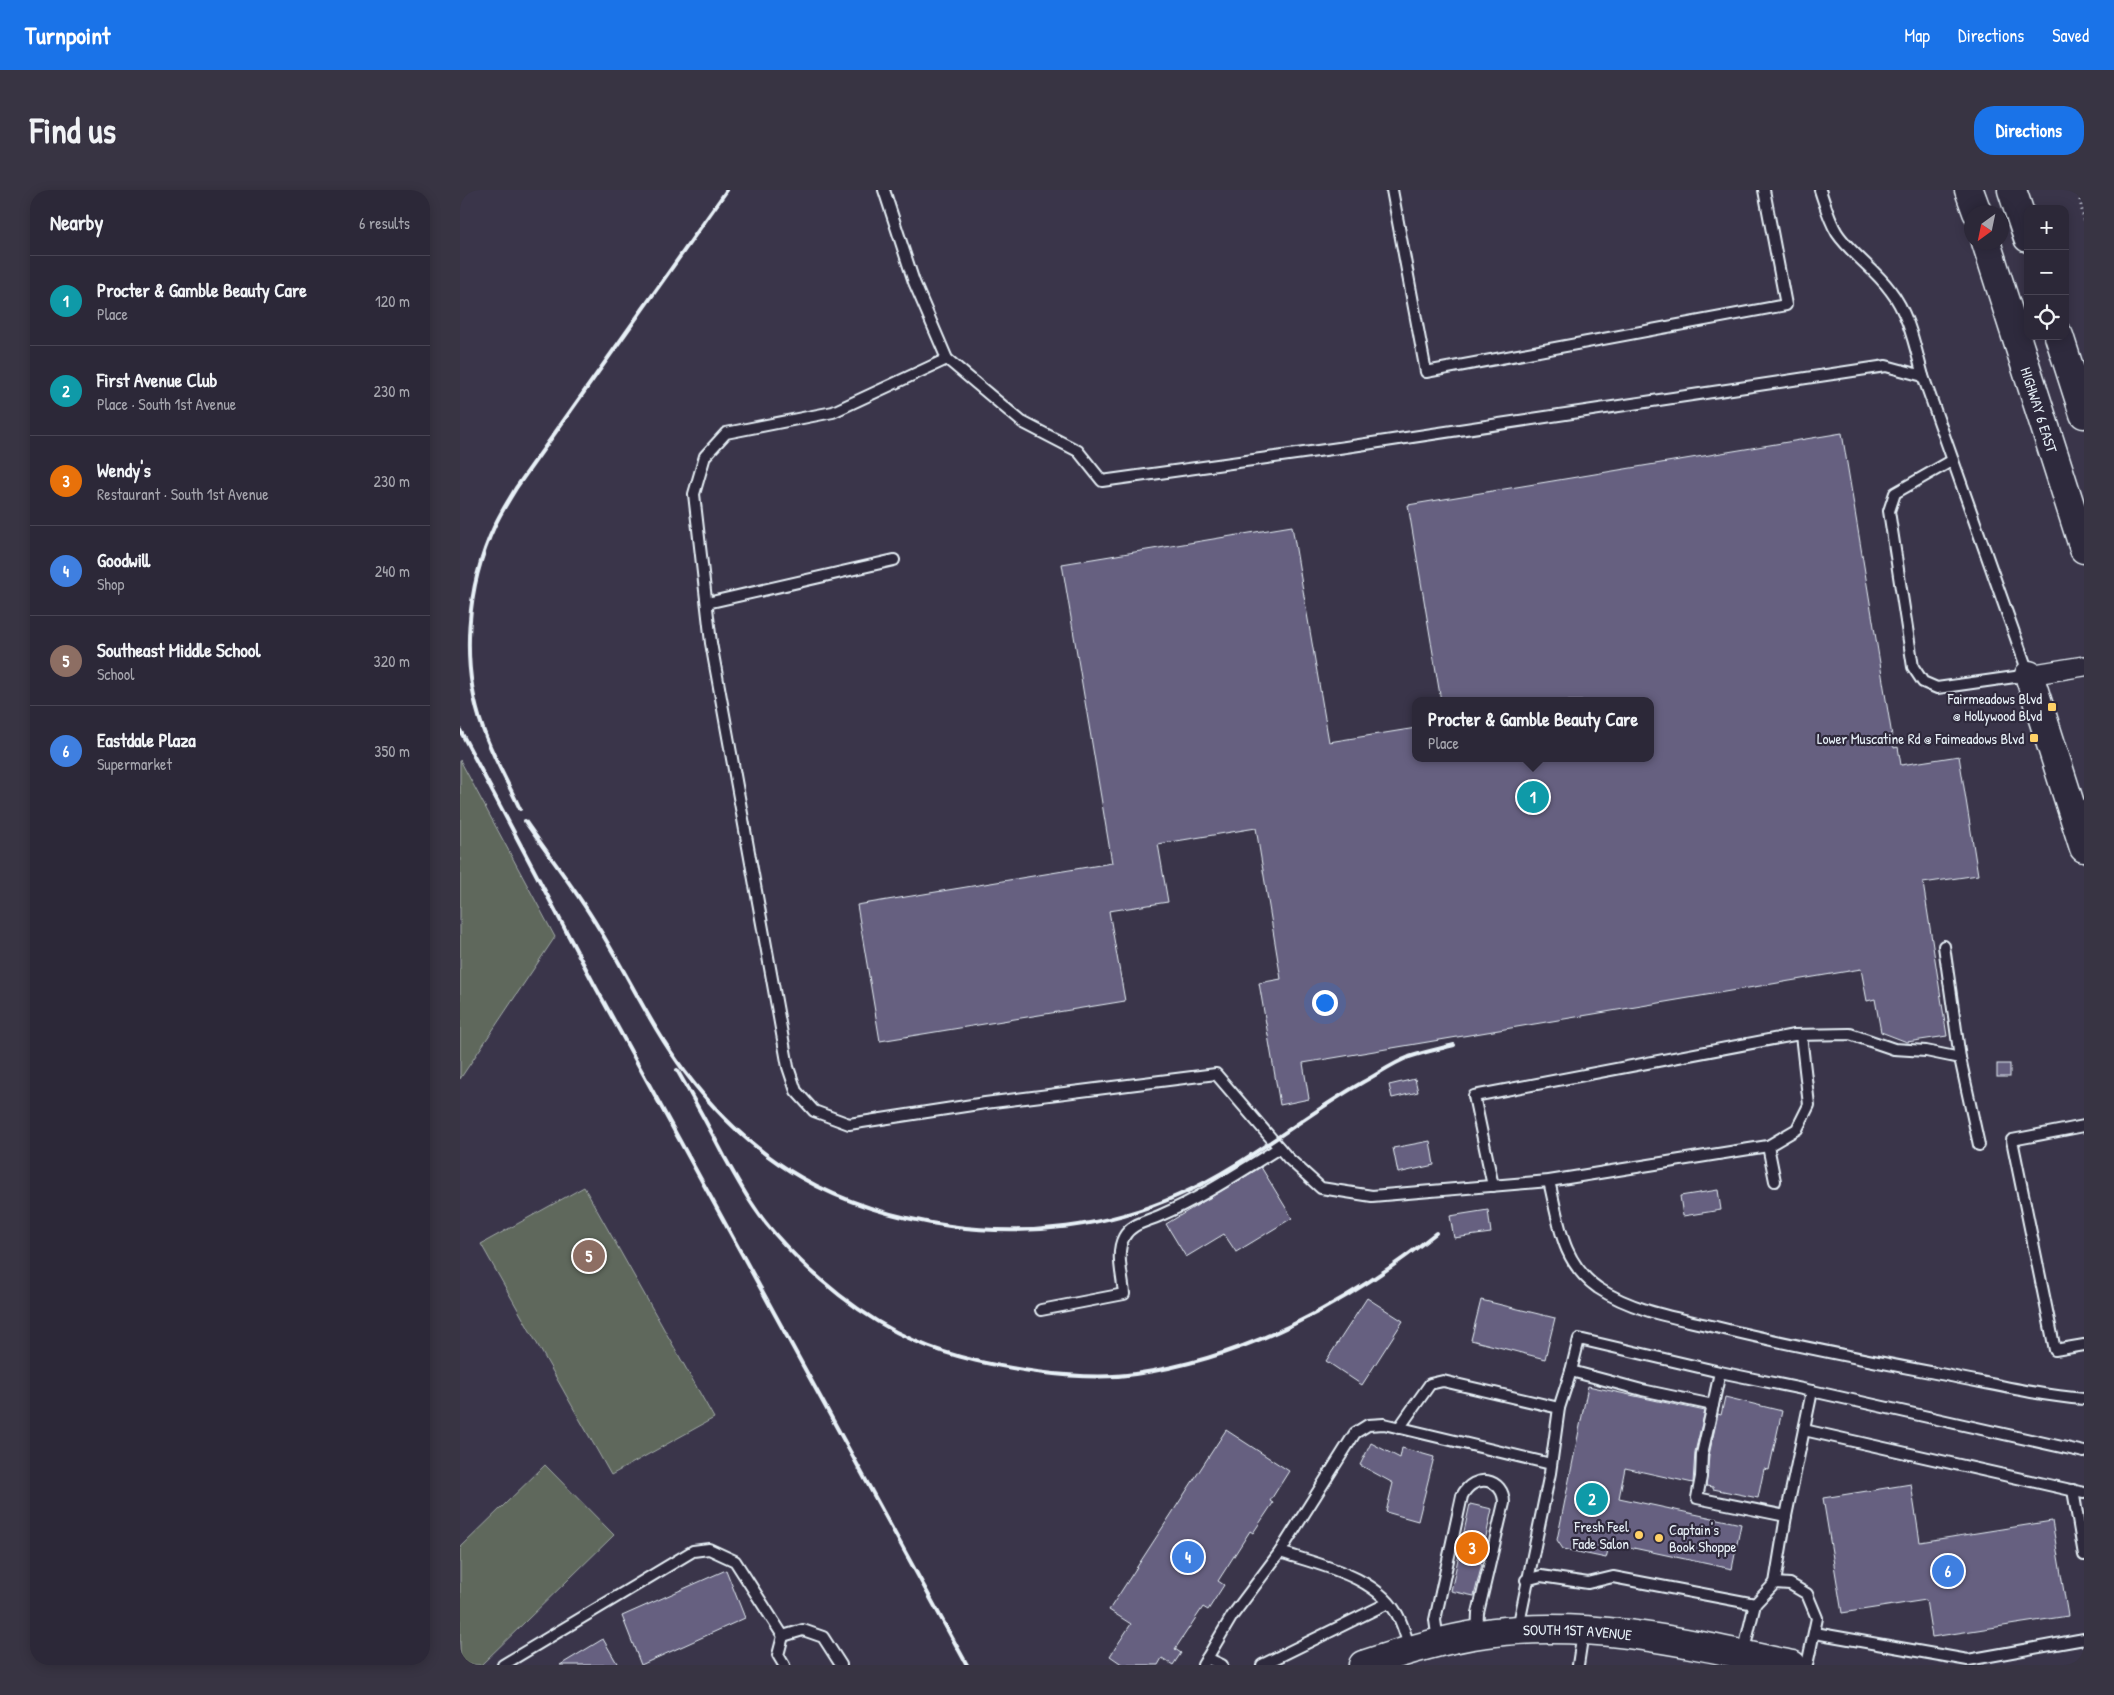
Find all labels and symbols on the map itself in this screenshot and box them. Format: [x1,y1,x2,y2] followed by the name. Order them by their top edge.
[1964,205,2009,250] north arrow
[2016,364,2063,456] street label: HIGHWAY 6 EAST
[1947,688,2042,726] place label: Fairmeadows Blvd @ Hollywood Blvd
[2046,701,2058,713] marker: Fairmeadows Blvd @ Hollywood Blvd
[1817,728,2024,749] place label: Lower Muscatine Rd @ Faimeadows Blvd
[2028,732,2040,744] marker: Lower Muscatine Rd @ Faimeadows Blvd
[1517,778,1549,816] pin: 1
[1312,990,1338,1016] your location
[573,1237,605,1275] pin: 5
[1576,1480,1608,1518] pin: 2
[1572,1516,1629,1554] place label: Fresh Feel Fade Salon
[1669,1519,1736,1557] place label: Captain's Book Shoppe
[1456,1529,1488,1567] pin: 3
[1633,1529,1645,1541] marker: Fresh Feel Fade Salon
[1653,1532,1665,1544] marker: Captain's Book Shoppe
[1172,1538,1204,1576] pin: 4
[1932,1552,1964,1590] pin: 6
[1523,1618,1634,1645] street label: SOUTH 1ST AVENUE

